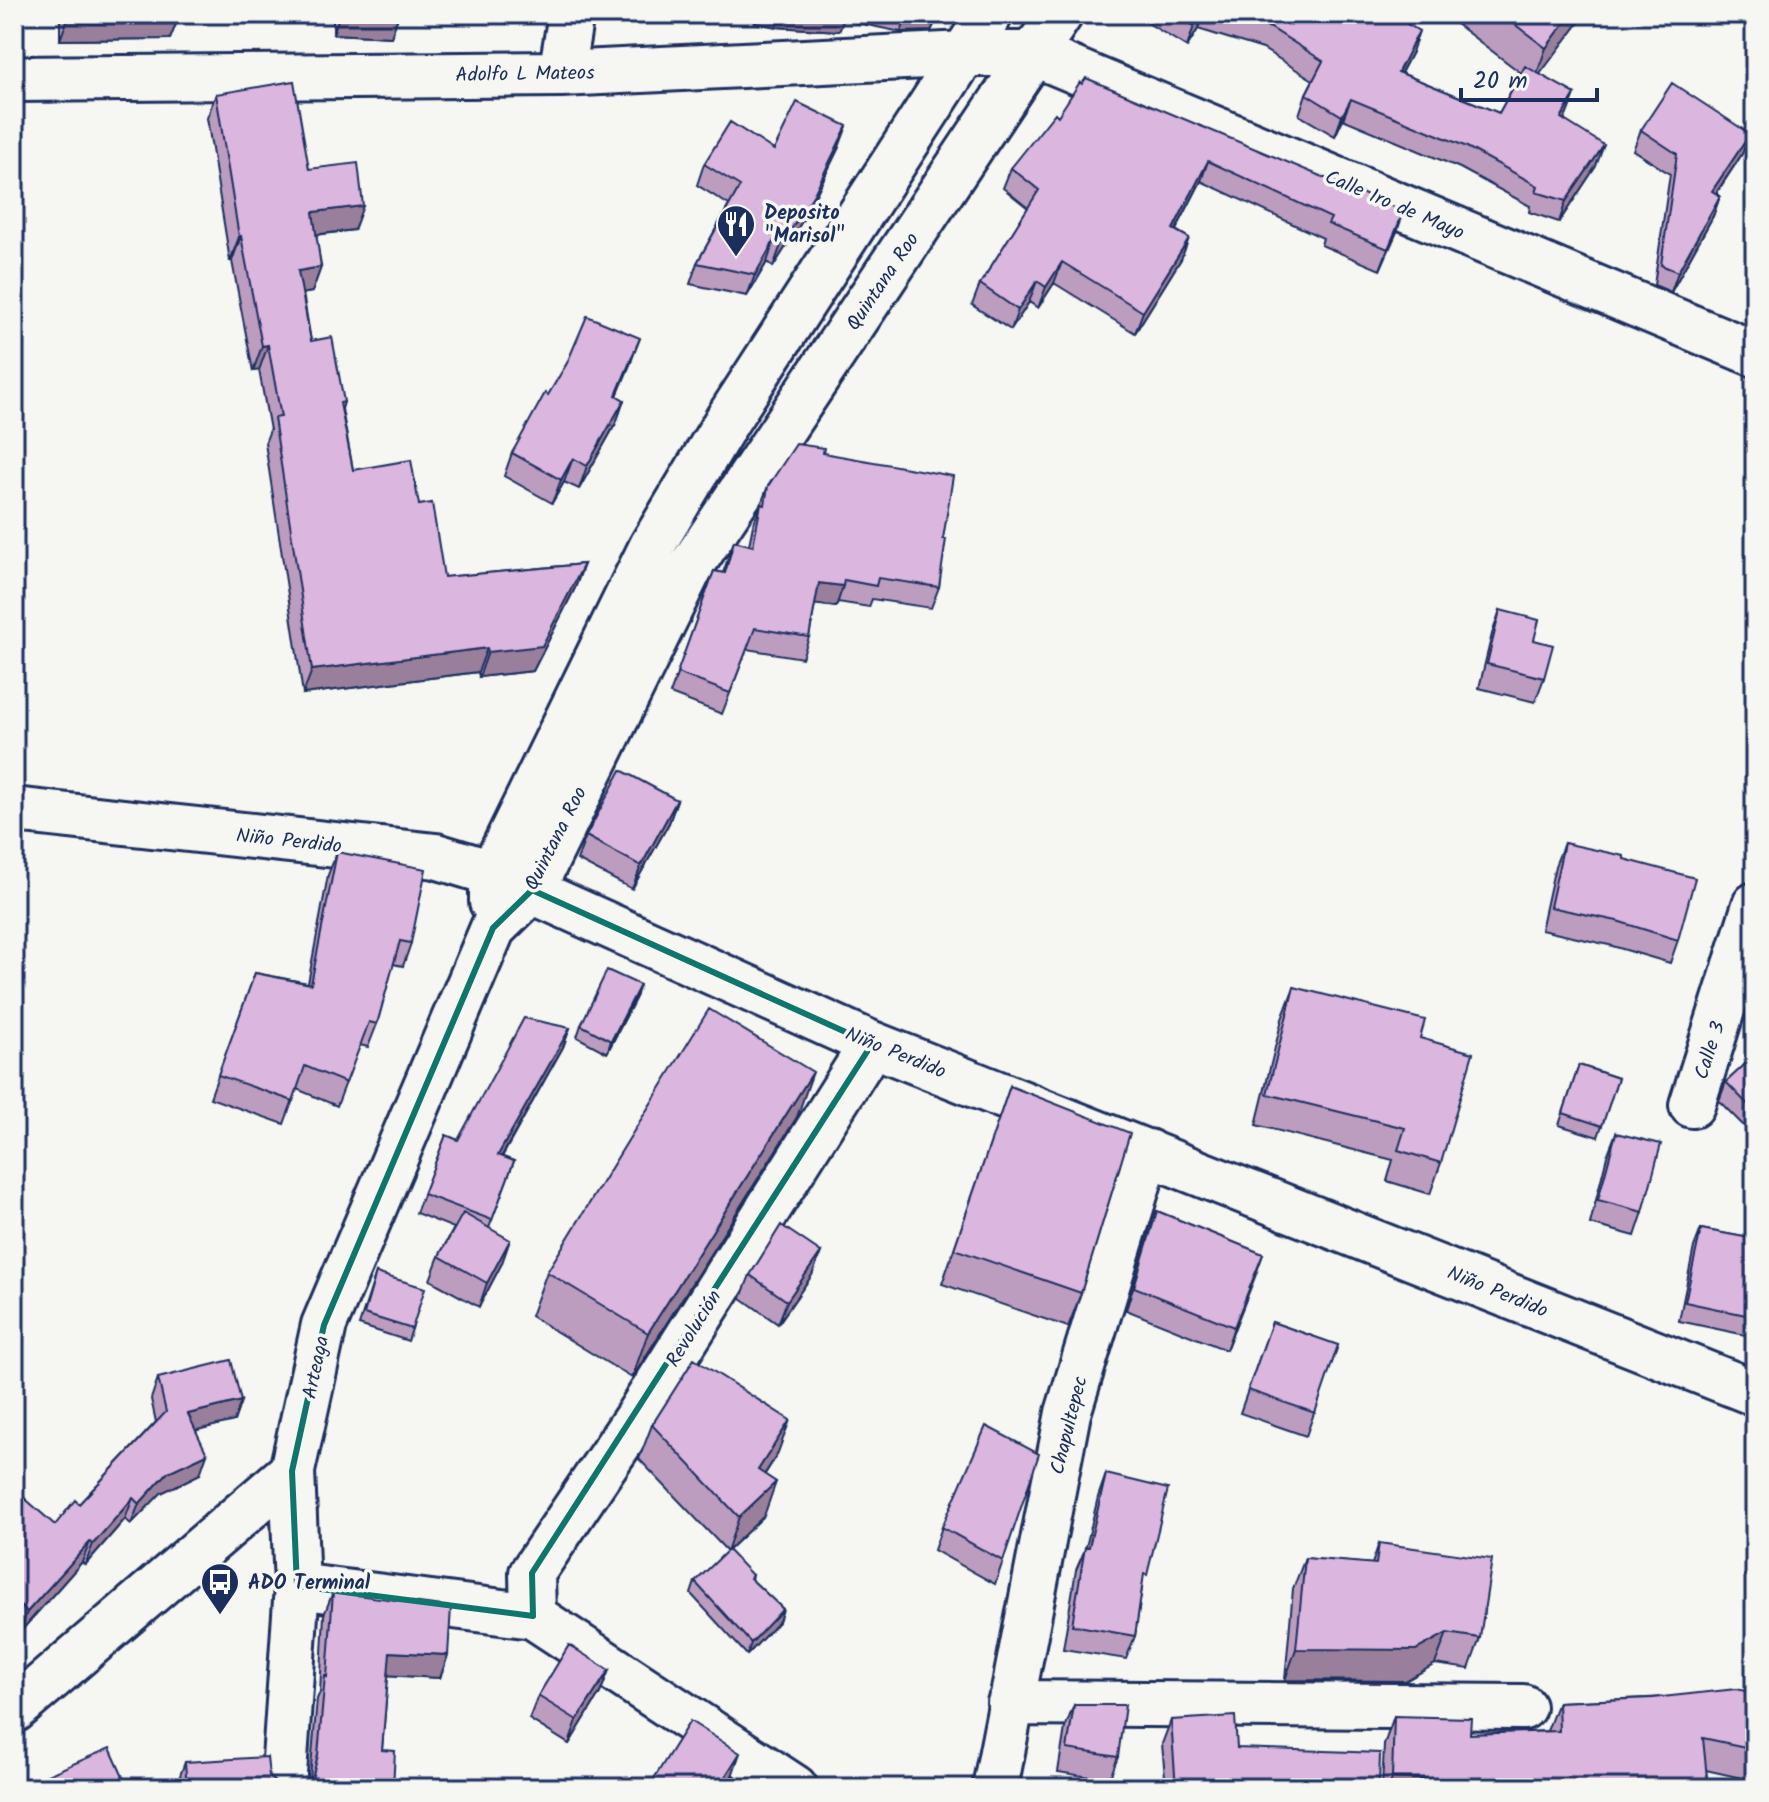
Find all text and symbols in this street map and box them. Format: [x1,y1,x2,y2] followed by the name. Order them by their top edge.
[1461,52,1597,102] scale bar
[455,58,595,92] street label: Adolfo L Mateos
[1473,62,1528,101] text: 20 m
[1319,162,1469,250] street label: Calle 1ro de Mayo
[764,198,845,253] place label: Deposito "Marisol"
[715,203,757,258] restaurant icon: Deposito "Marisol"
[839,226,928,338] street label: Quintana Roo
[517,781,597,896] street label: Quintana Roo
[234,821,343,863] street label: Niño Perdido
[1686,1017,1735,1084] street label: Calle 3
[840,1019,951,1089] street label: Niño Perdido
[1442,1258,1553,1328] street label: Niño Perdido
[658,1284,731,1374] street label: Revolución
[295,1333,339,1402] street label: Arteaga
[1042,1373,1098,1478] street label: Chapultepec
[199,1561,241,1616] bus stop icon: ADO Terminal
[248,1568,371,1600] place label: ADO Terminal

